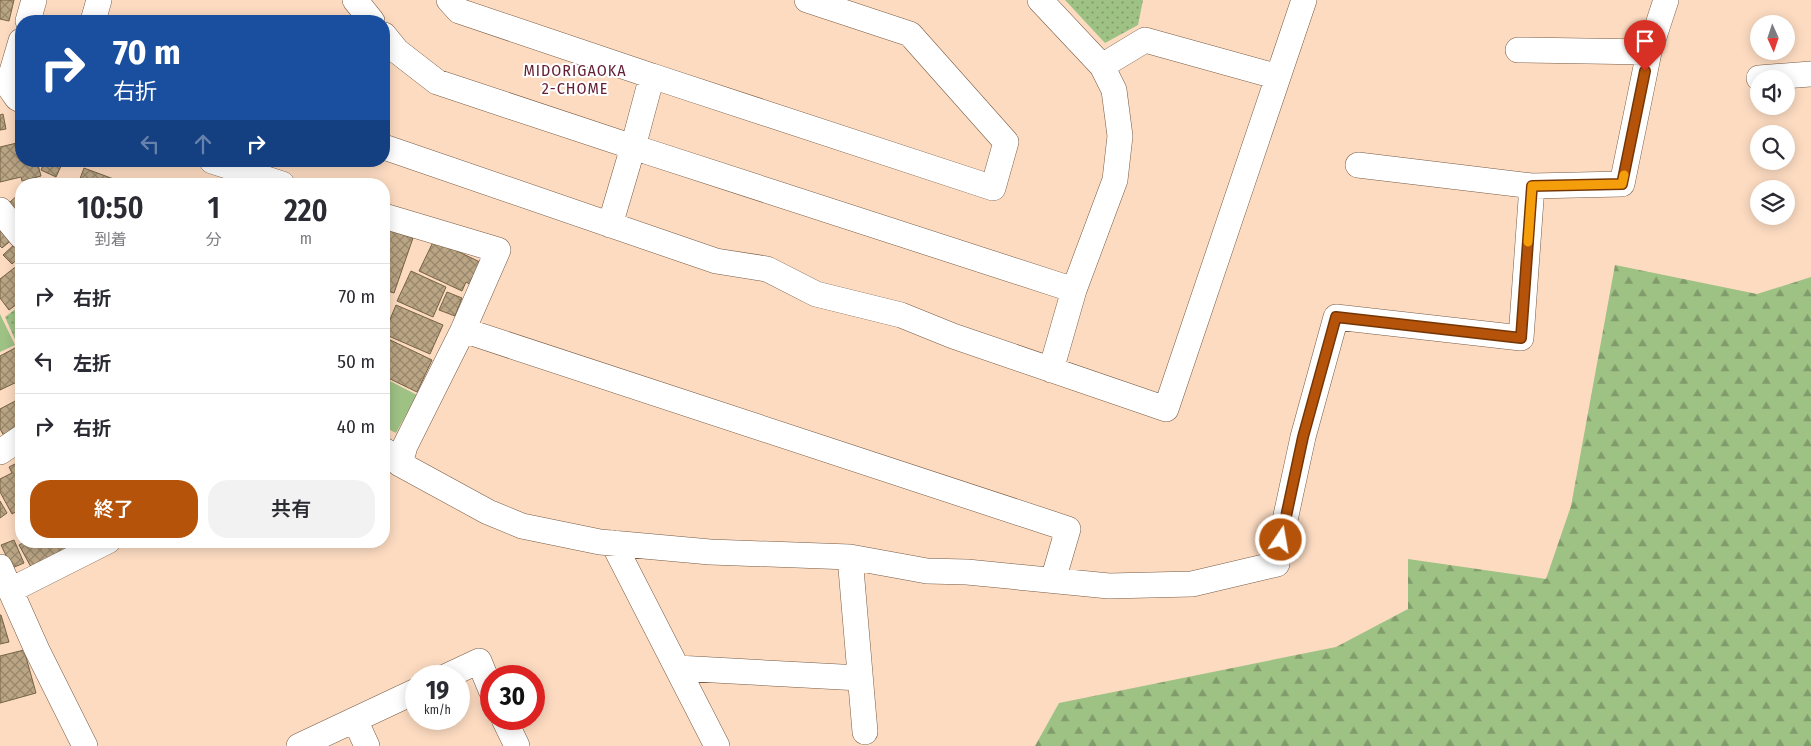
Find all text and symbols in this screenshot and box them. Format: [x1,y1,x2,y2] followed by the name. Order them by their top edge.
[1750,15,1795,60] north arrow
[1750,15,1795,225] map controls
[1624,20,1666,71] pin
[1631,27,1659,55] icon: arrive
[113,31,181,73] text: 70 m
[30,35,95,100] icon: right
[523,61,627,98] district label: MIDORIGAOKA 2-CHOME
[1750,70,1795,115] button: sound
[113,78,157,105] text: 右折
[1750,125,1795,170] button: search
[136,130,164,158] icon: left
[189,130,217,158] icon: ahead
[242,130,270,158] icon: right
[1750,180,1795,225] button: layers
[77,190,144,226] text: 10:50
[208,190,220,226] text: 1
[284,193,328,229] text: 220
[300,229,312,248] text: m
[94,230,126,249] text: 到着
[206,230,222,249] text: 分
[30,282,58,310] icon: right
[339,285,375,308] text: 70 m
[73,287,111,310] text: 右折
[30,347,58,375] icon: left
[337,350,375,373] text: 50 m
[73,352,111,375] text: 左折
[30,412,58,440] icon: right
[337,415,375,438] text: 40 m
[73,417,111,440] text: 右折
[30,480,198,538] button: 終了
[208,480,375,538] button: 共有
[1254,513,1306,565] position arrow
[480,665,545,730] speed limit sign: 30
[426,676,449,706] text: 19
[424,703,451,717] text: km/h

